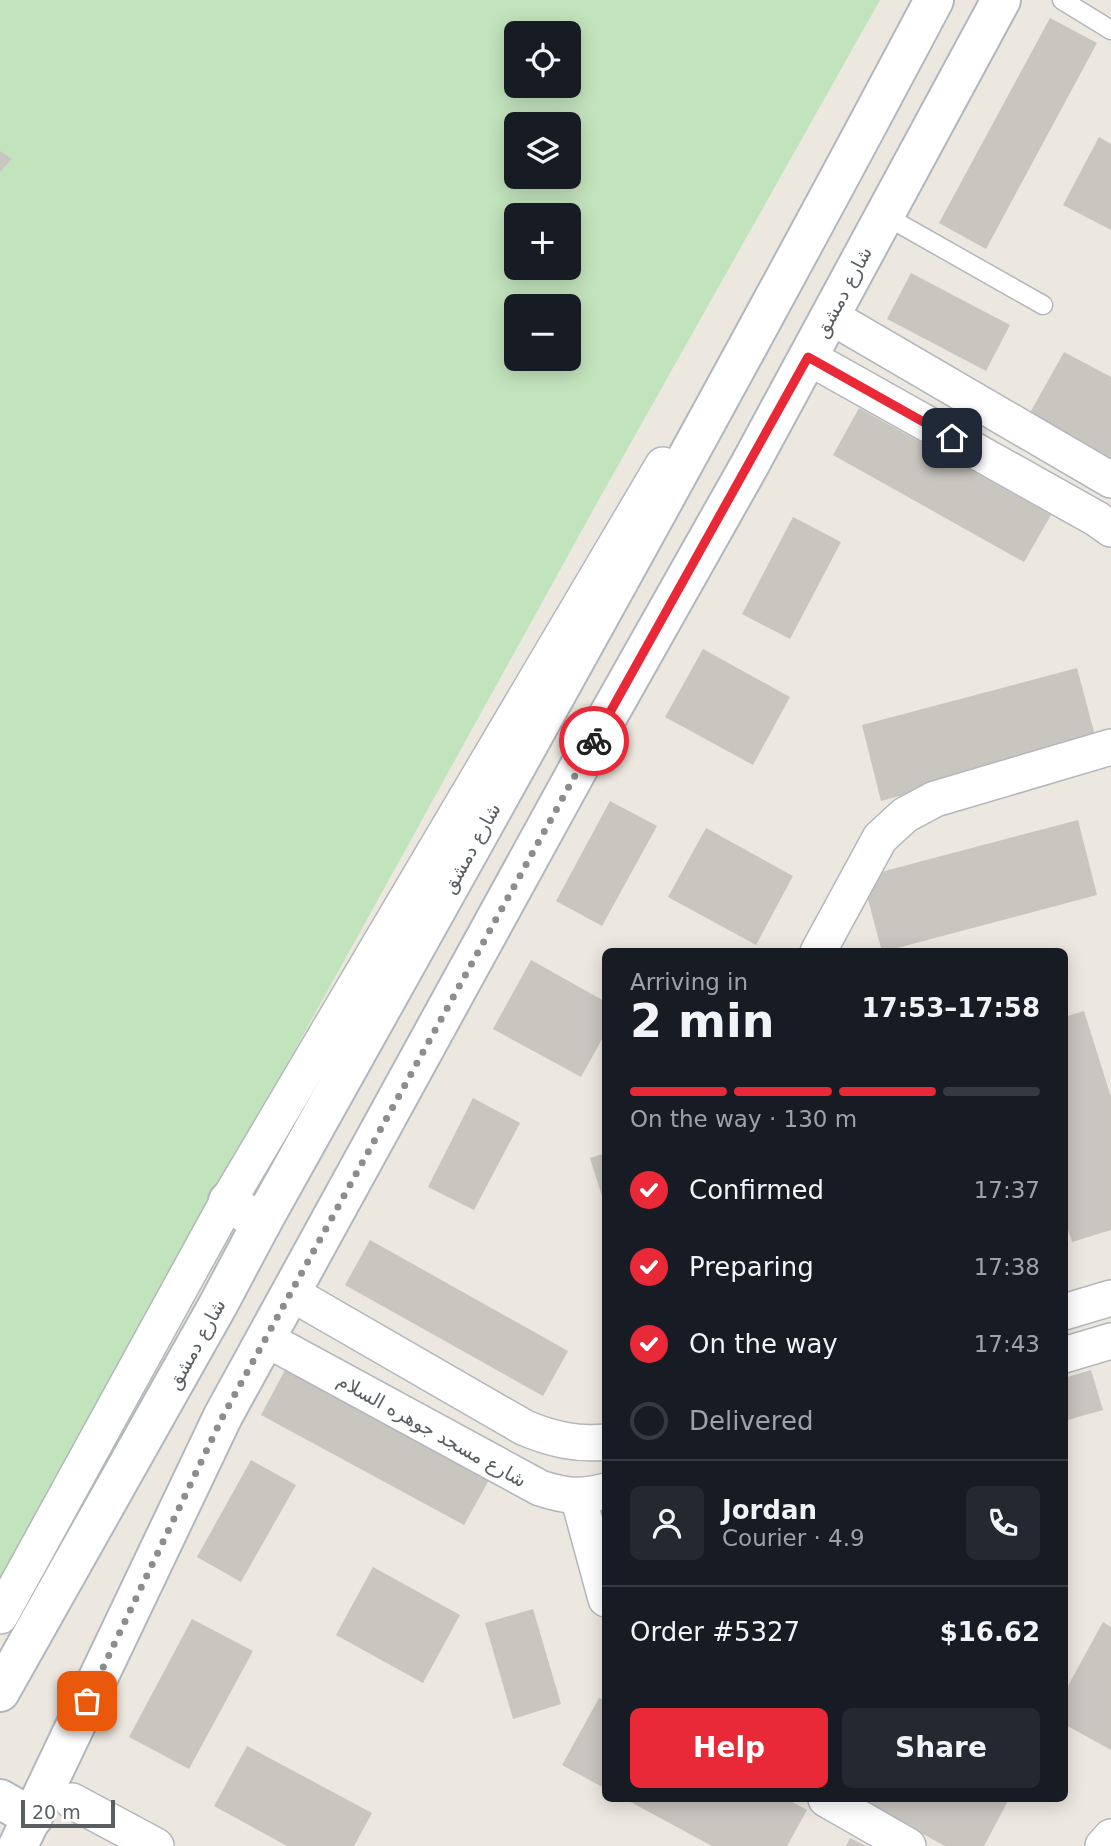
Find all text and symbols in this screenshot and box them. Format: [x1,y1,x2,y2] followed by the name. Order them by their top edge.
[504,21,581,371] map controls
[504,21,581,98] button: locate
[504,112,581,189] button: layers
[504,203,581,280] button: +
[810,243,877,342] street label: شارع دمشق
[504,294,581,371] button: −
[922,408,982,468] pin
[933,419,971,457] icon: home
[559,706,629,776] courier
[575,722,613,760] icon: bike
[437,799,506,897] street label: شارع دمشق
[630,969,748,995] text: Arriving in
[861,993,1040,1023] text: 17:53–17:58
[630,994,774,1048] text: 2 min
[630,1106,857,1132] text: On the way · 130 m
[630,1171,668,1209] icon: check
[689,1175,824,1205] text: Confirmed
[974,1177,1040,1203] text: 17:37
[630,1248,668,1286] icon: check
[689,1252,814,1282] text: Preparing
[974,1254,1040,1280] text: 17:38
[162,1295,231,1393] street label: شارع دمشق
[630,1325,668,1363] icon: check
[689,1329,838,1359] text: On the way
[974,1331,1040,1357] text: 17:43
[333,1369,530,1492] street label: شارع مسجد جوهره السلام
[689,1406,813,1436] text: Delivered
[630,1486,704,1560] button: person
[966,1486,1040,1560] button: phone
[722,1495,817,1525] text: Jordan
[722,1525,865,1551] text: Courier · 4.9
[630,1617,800,1647] text: Order #5327
[940,1617,1040,1647] text: $16.62
[57,1671,117,1731] pin
[68,1682,106,1720] icon: bag
[630,1708,828,1788] button: Help
[842,1708,1040,1788] button: Share
[21,1797,116,1829] scale bar
[32,1801,81,1823] text: 20 m

